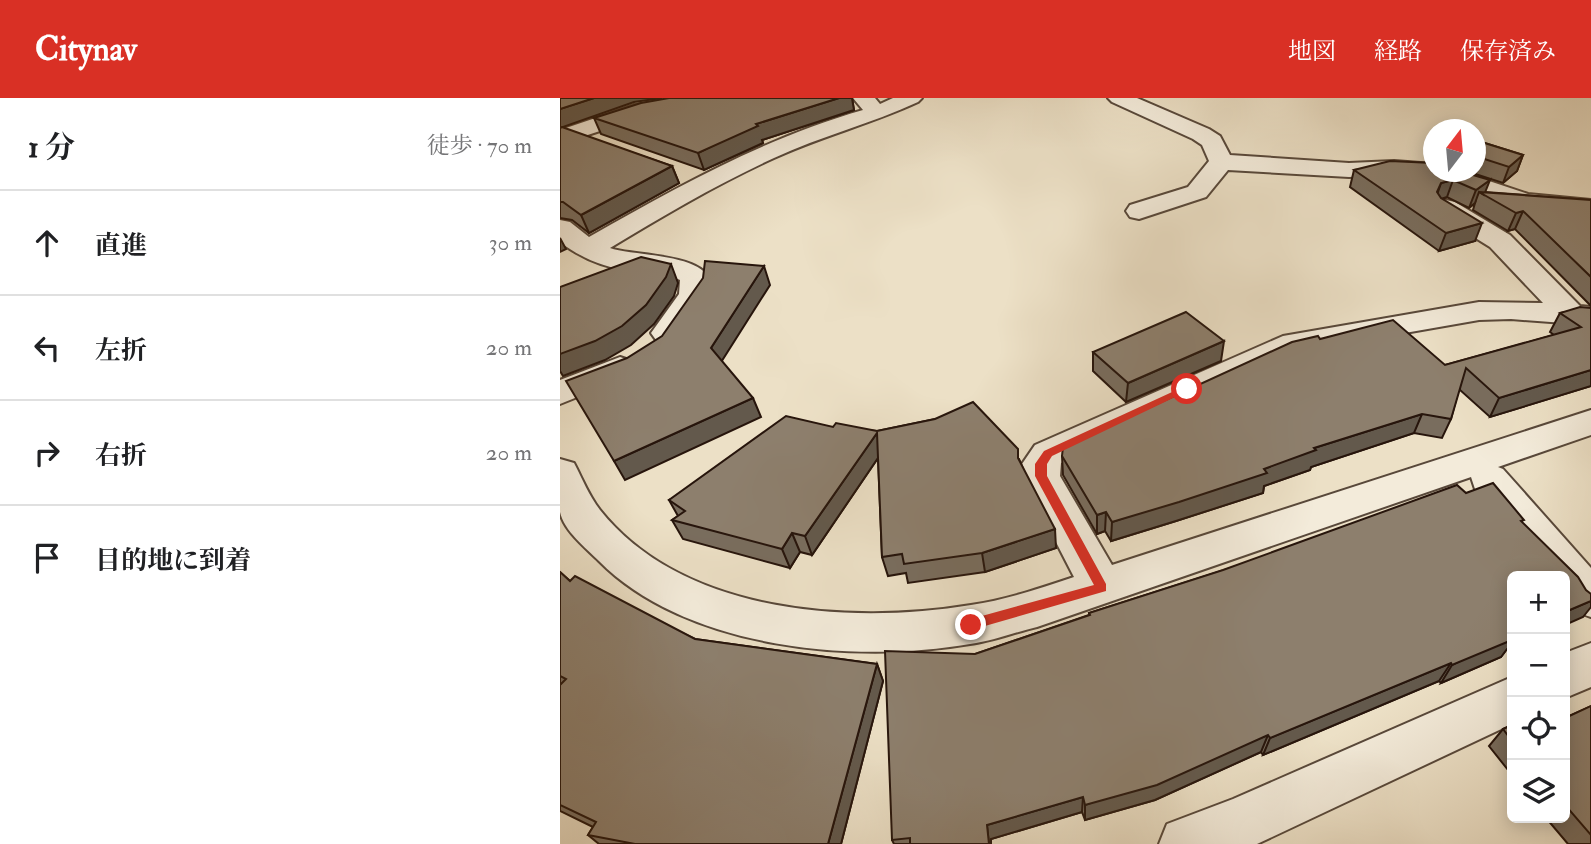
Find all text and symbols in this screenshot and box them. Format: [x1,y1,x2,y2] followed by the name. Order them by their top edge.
[35,29,137,70] text: Citynav
[1288,36,1336,67] text: 地図
[1374,36,1422,67] text: 経路
[1460,36,1556,67] text: 保存済み
[1423,119,1486,182] north arrow
[28,129,75,166] text: 1 分
[427,131,532,160] text: 徒歩 · 70 m
[28,224,66,262] icon: ahead
[489,228,532,257] text: 30 m
[95,230,147,262] text: 直進
[28,329,66,367] icon: left
[486,333,532,362] text: 20 m
[95,335,147,367] text: 左折
[1171,373,1202,404] route start
[28,434,66,472] icon: right
[486,438,532,467] text: 20 m
[95,440,147,472] text: 右折
[28,539,66,577] icon: arrive
[95,545,251,577] text: 目的地に到着
[1507,571,1570,823] map controls
[1507,571,1570,634] button: +
[955,609,986,640] route end
[1507,634,1570,697] button: −
[1507,697,1570,760] button: locate
[1507,760,1570,823] button: layers

